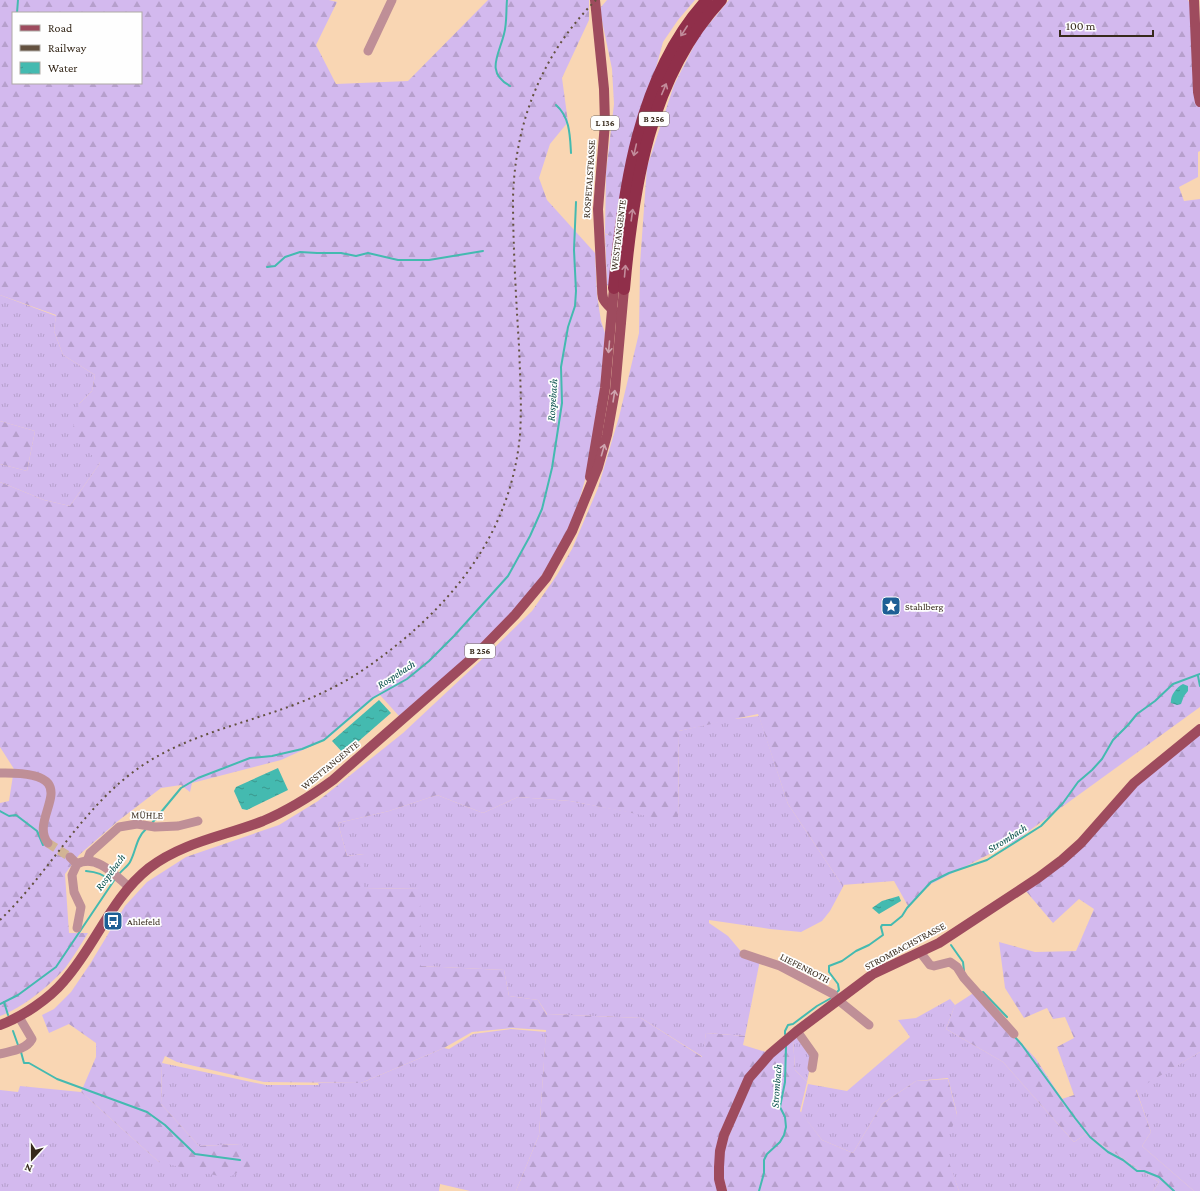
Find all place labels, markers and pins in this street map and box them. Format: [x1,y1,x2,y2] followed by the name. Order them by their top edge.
[880,595,902,617] place icon: Stahlberg
[905,601,943,612] place label: Stahlberg
[102,910,124,932] bus stop icon: Ahlefeld
[127,916,161,927] place label: Ahlefeld

